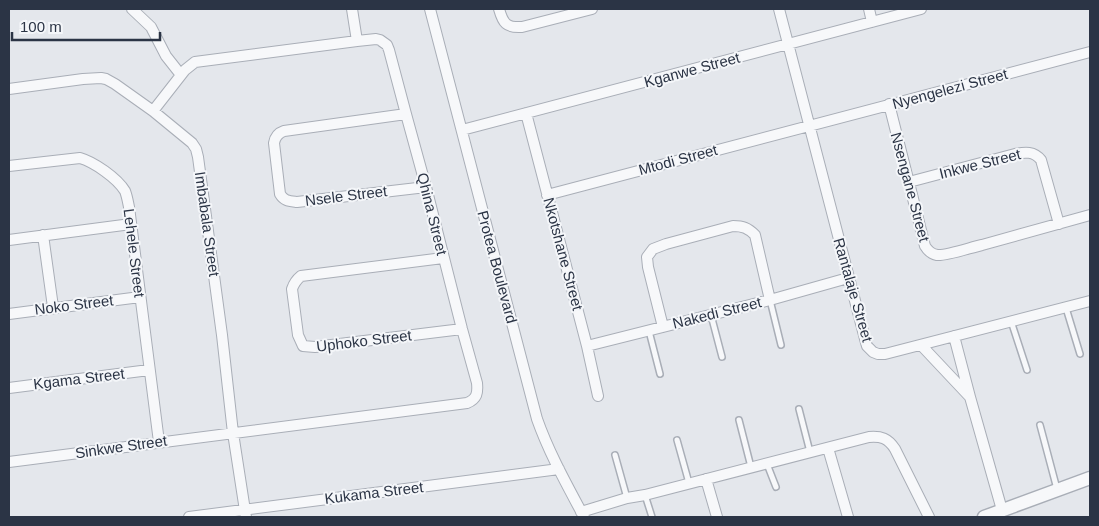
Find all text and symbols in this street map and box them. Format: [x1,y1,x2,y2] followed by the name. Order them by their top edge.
[12,10,160,42] scale bar
[20,18,62,35] text: 100 m
[642,48,742,90] street label: Kganwe Street
[890,65,1010,112] street label: Nyengelezi Street
[888,130,933,244] street label: Nsengane Street
[637,141,720,178] street label: Mtodi Street
[937,145,1023,182] street label: Inkwe Street
[192,170,223,278] street label: Imbabala Street
[414,171,451,258] street label: Qhina Street
[304,182,389,209] street label: Nsele Street
[540,196,587,313] street label: Nkotshane Street
[121,208,148,299] street label: Lehele Street
[474,209,521,325] street label: Protea Boulevard
[830,236,877,345] street label: Rantalaje Street
[34,291,115,318] street label: Noko Street
[671,293,764,332] street label: Nakedi Street
[315,326,413,355] street label: Uphoko Street
[32,364,126,393] street label: Kgama Street
[74,432,169,461] street label: Sinkwe Street
[324,478,425,507] street label: Kukama Street

